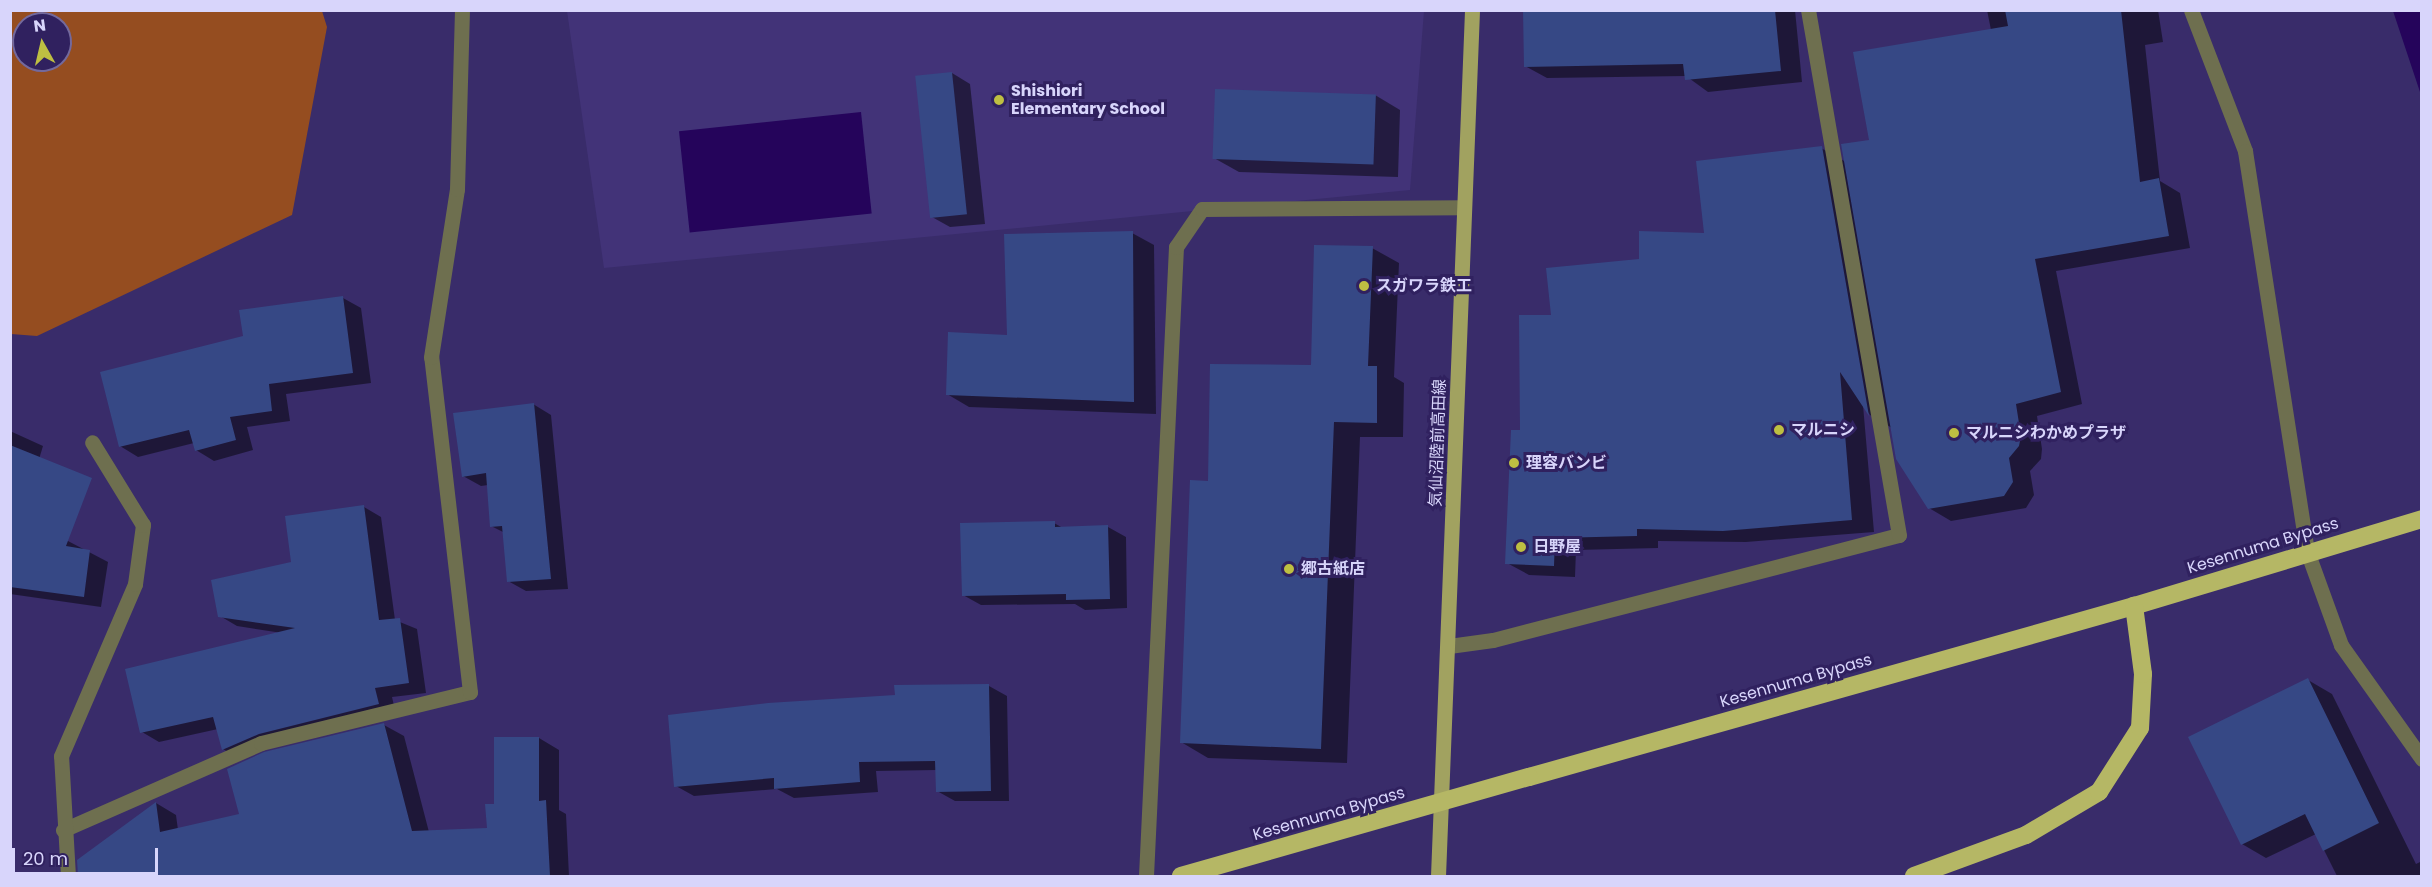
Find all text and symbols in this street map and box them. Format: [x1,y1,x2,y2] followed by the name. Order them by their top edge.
[12,12,72,72] north arrow
[32,13,47,38] text: N
[1011,81,1165,119] place label: Shishiori Elementary School
[992,93,1006,107] marker: Shishiori Elementary School
[1376,276,1472,296] place label: スガワラ鉄工
[1357,279,1371,293] marker: スガワラ鉄工
[1426,379,1450,507] street label: 気仙沼陸前高田線
[1791,420,1855,440] place label: マルニシ
[1772,423,1786,437] marker: マルニシ
[1966,423,2126,443] place label: マルニシわかめプラザ
[1947,426,1961,440] marker: マルニシわかめプラザ
[1526,453,1606,473] place label: 理容バンビ
[1507,456,1521,470] marker: 理容バンビ
[2185,514,2341,578] street label: Kesennuma Bypass
[1533,537,1581,557] place label: 日野屋
[1514,540,1528,554] marker: 日野屋
[1301,559,1365,579] place label: 郷古紙店
[1282,562,1296,576] marker: 郷古紙店
[1718,650,1874,712] street label: Kesennuma Bypass
[1251,783,1407,845] street label: Kesennuma Bypass
[15,836,160,874] scale bar
[23,846,68,871] text: 20 m

